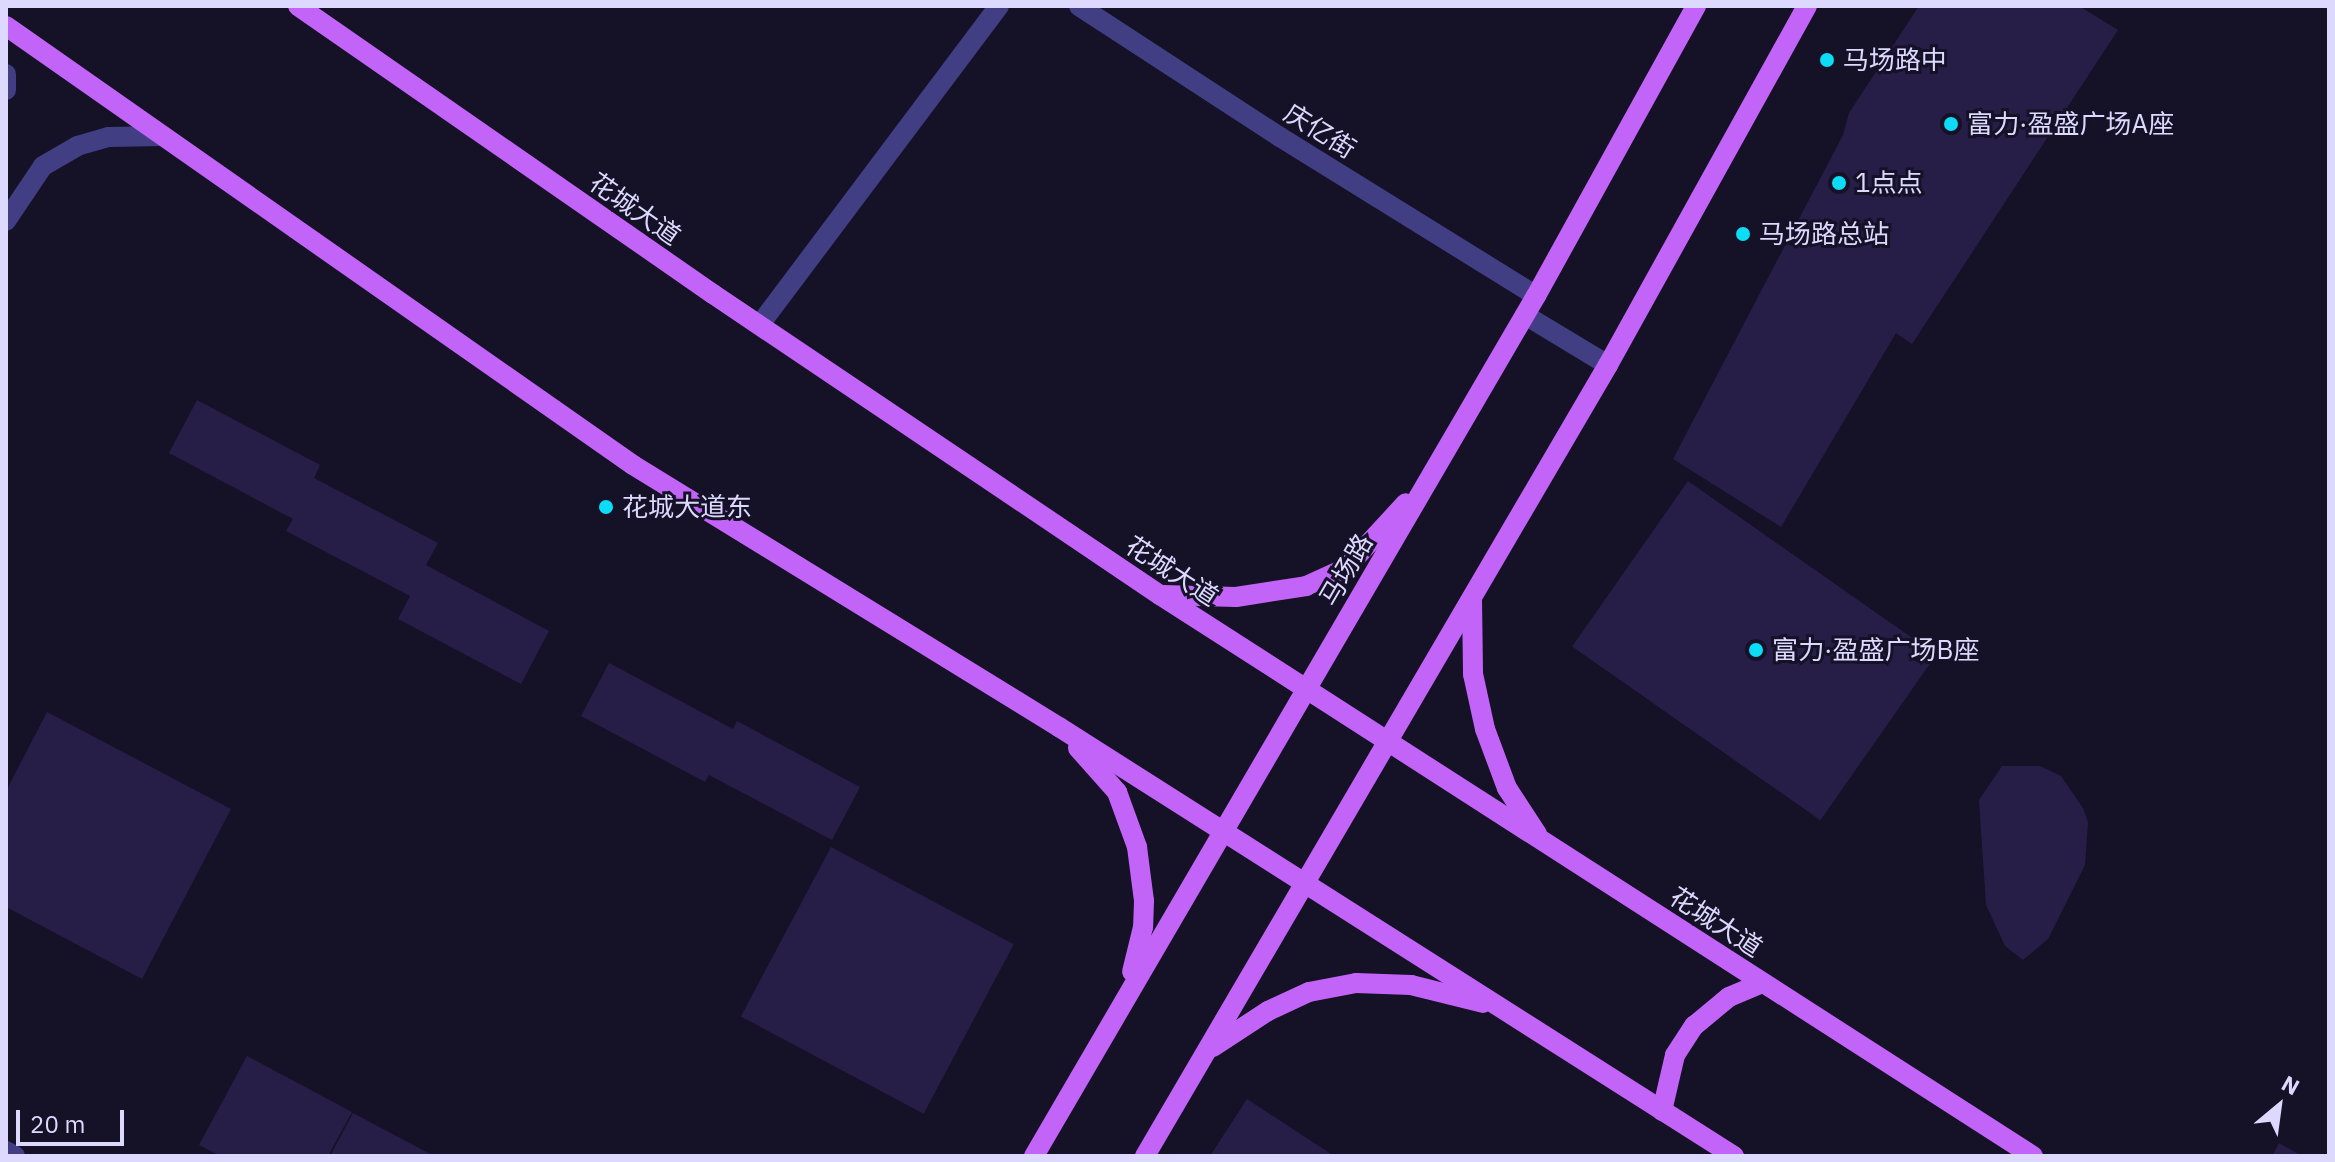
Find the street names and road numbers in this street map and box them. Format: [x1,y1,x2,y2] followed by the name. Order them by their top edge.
[1279,97,1361,165] street label: 庆亿街
[583,166,687,252] street label: 花城大道
[1313,528,1379,612] street label: 马场路
[1120,530,1224,612] street label: 花城大道
[1664,881,1768,963] street label: 花城大道

